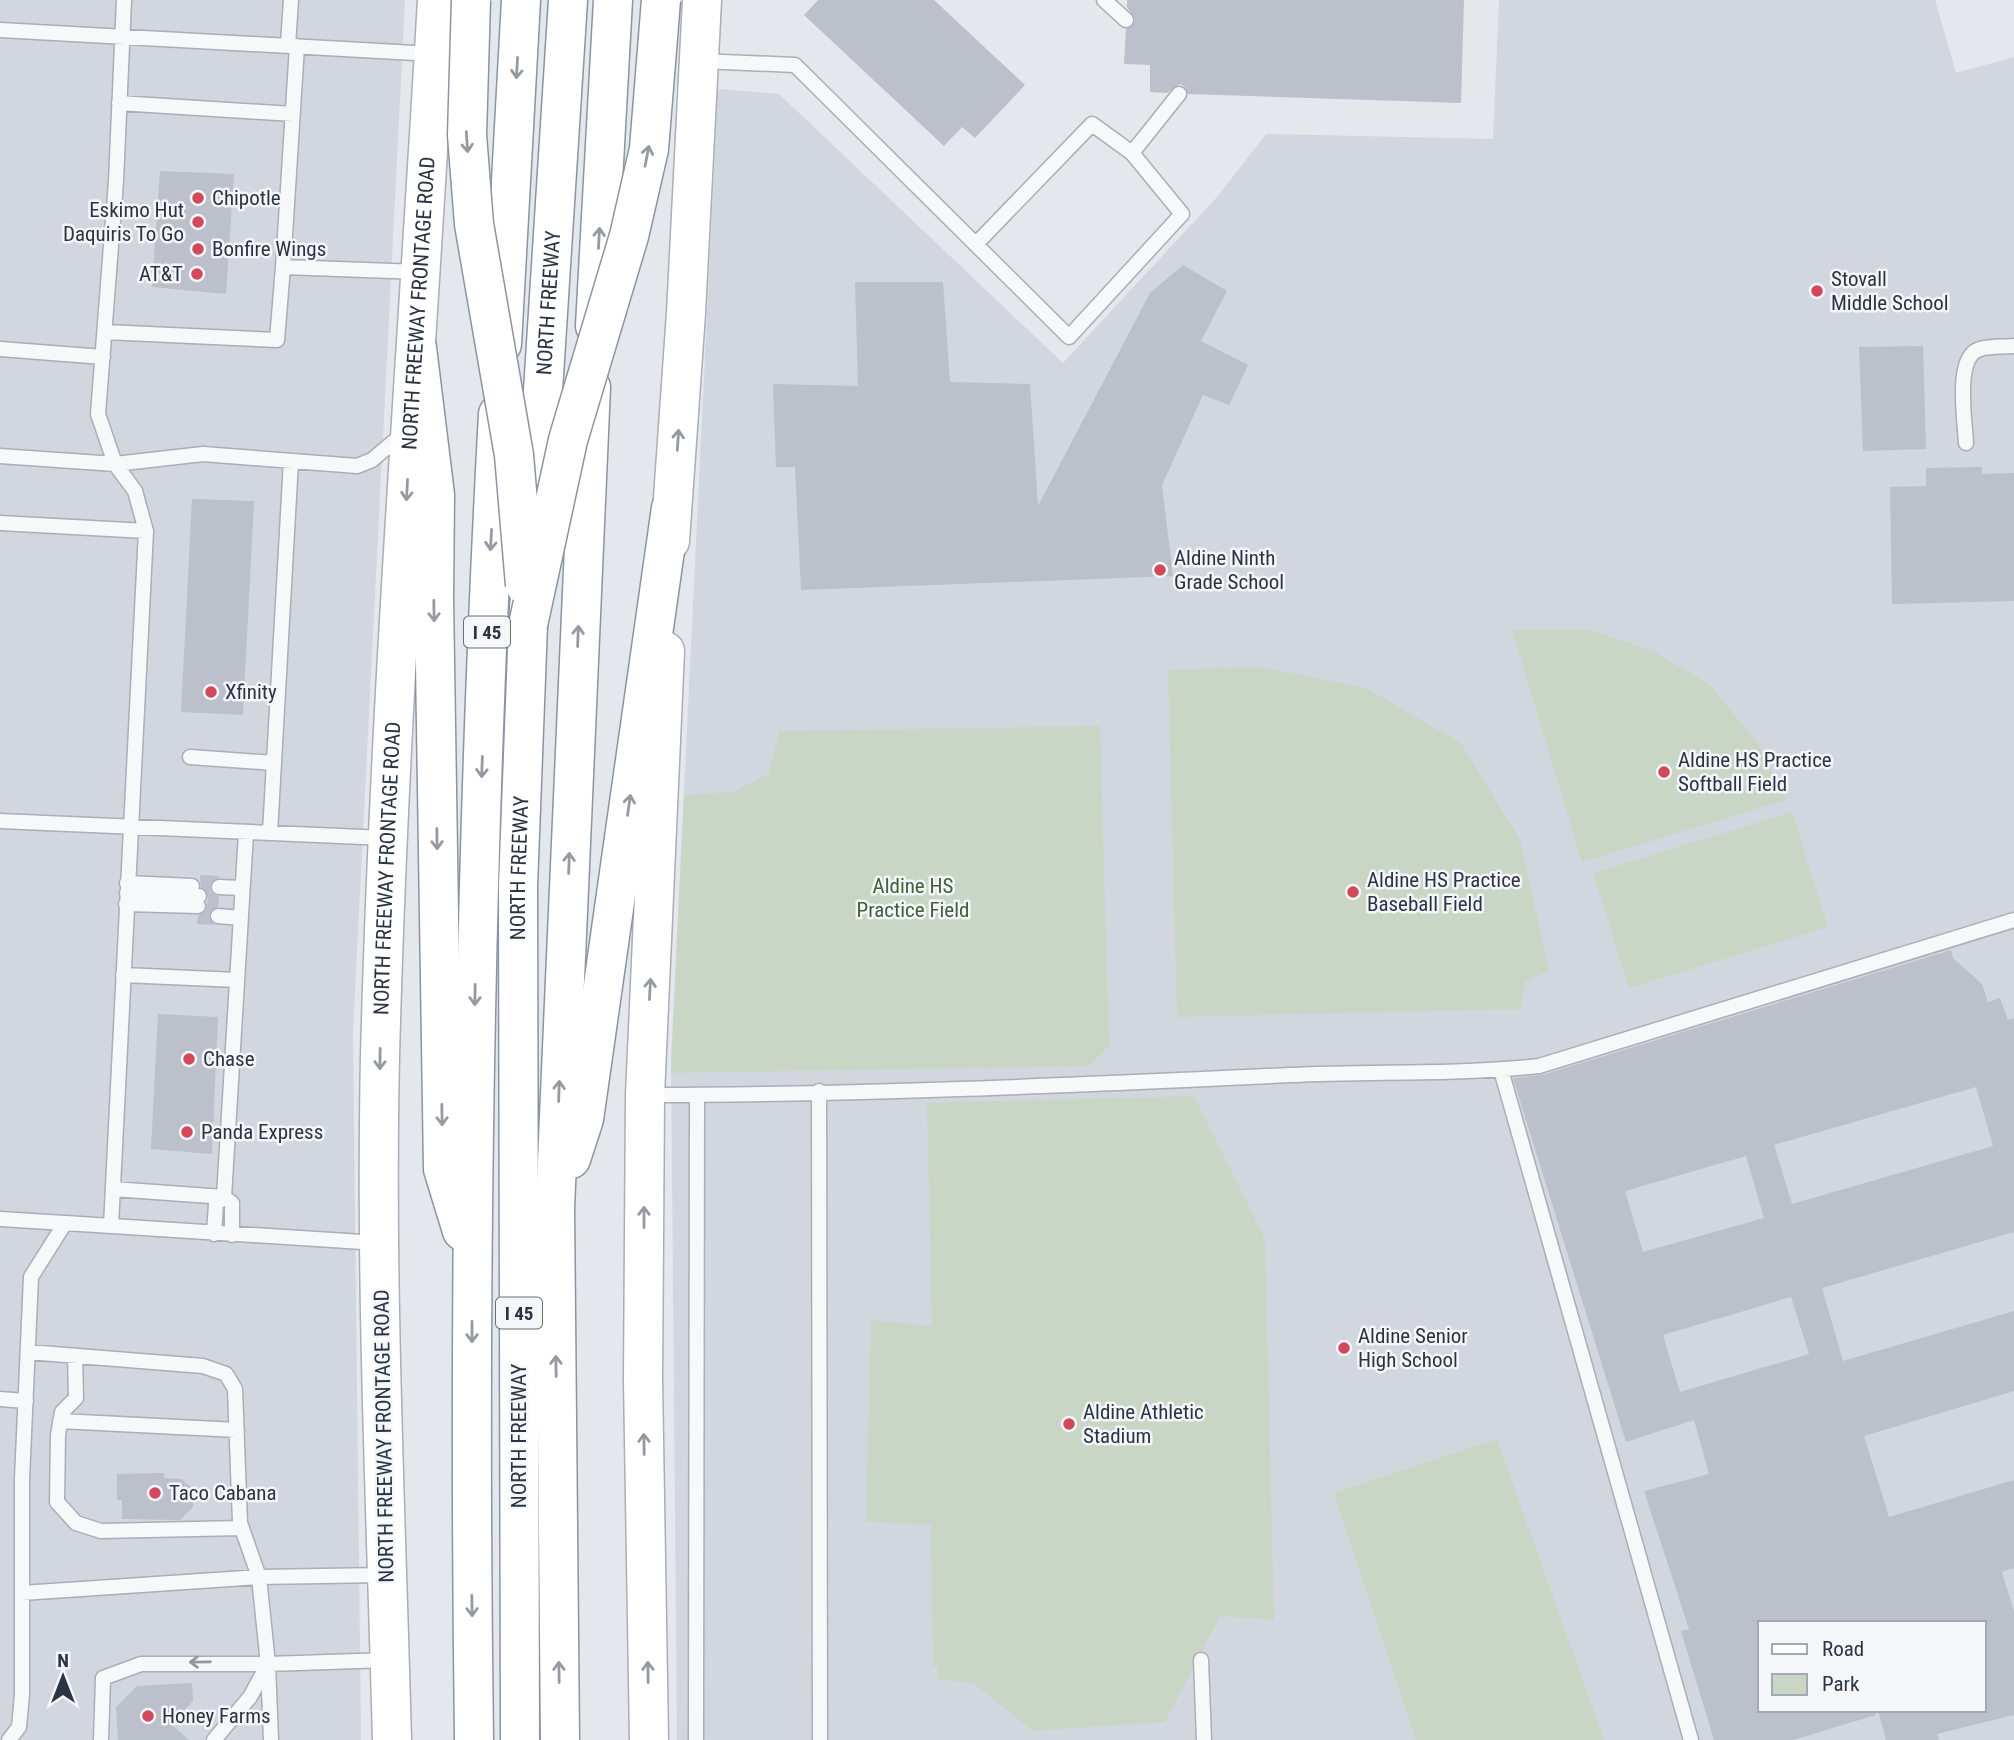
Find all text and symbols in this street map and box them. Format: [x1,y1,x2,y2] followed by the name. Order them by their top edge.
[511,56,524,79] one-way arrow
[461,130,474,153] one-way arrow
[641,145,655,168] one-way arrow
[397,156,440,450] street label: NORTH FREEWAY FRONTAGE ROAD
[212,186,281,210] place label: Chipotle
[190,190,206,206] marker: Chipotle
[63,198,184,246] place label: Eskimo Hut Daquiris To Go
[190,214,206,230] marker: Eskimo Hut Daquiris To Go
[593,226,606,249] one-way arrow
[532,230,565,376] street label: NORTH FREEWAY
[212,237,326,261] place label: Bonfire Wings
[190,241,206,257] marker: Bonfire Wings
[139,262,183,286] place label: AT&T
[189,266,205,282] marker: AT&T
[1831,267,1949,315] place label: Stovall Middle School
[1809,283,1825,299] marker: Stovall Middle School
[672,429,685,452] one-way arrow
[400,478,413,500] one-way arrow
[485,528,498,551] one-way arrow
[1174,546,1284,594] place label: Aldine Ninth Grade School
[1152,562,1168,578] marker: Aldine Ninth Grade School
[427,600,441,623] one-way arrow
[464,617,510,648] road number: I 45
[572,625,585,648] one-way arrow
[225,680,277,704] place label: Xfinity
[203,684,219,700] marker: Xfinity
[369,721,405,1015] street label: NORTH FREEWAY FRONTAGE ROAD
[1678,748,1832,796] place label: Aldine HS Practice Softball Field
[475,755,488,778] one-way arrow
[1656,764,1672,780] marker: Aldine HS Practice Softball Field
[623,794,636,817] one-way arrow
[506,795,533,940] street label: NORTH FREEWAY
[431,827,444,850] one-way arrow
[562,852,575,875] one-way arrow
[1367,868,1521,916] place label: Aldine HS Practice Baseball Field
[857,874,969,922] park label: Aldine HS Practice Field
[1345,884,1361,900] marker: Aldine HS Practice Baseball Field
[644,978,657,1001] one-way arrow
[468,983,482,1006] one-way arrow
[203,1047,255,1071] place label: Chase
[374,1048,387,1071] one-way arrow
[181,1051,197,1067] marker: Chase
[553,1079,566,1102] one-way arrow
[435,1104,449,1127] one-way arrow
[201,1120,323,1144] place label: Panda Express
[179,1124,195,1140] marker: Panda Express
[637,1206,651,1229] one-way arrow
[369,1289,399,1583] street label: NORTH FREEWAY FRONTAGE ROAD
[496,1298,542,1329] road number: I 45
[465,1321,479,1344] one-way arrow
[1358,1324,1468,1372] place label: Aldine Senior High School
[1336,1340,1352,1356] marker: Aldine Senior High School
[549,1354,563,1377] one-way arrow
[507,1364,531,1508] street label: NORTH FREEWAY
[1083,1400,1204,1448] place label: Aldine Athletic Stadium
[1061,1416,1077,1432] marker: Aldine Athletic Stadium
[637,1433,651,1456] one-way arrow
[169,1481,277,1505] place label: Taco Cabana
[147,1485,163,1501] marker: Taco Cabana
[465,1594,479,1617] one-way arrow
[1758,1621,1986,1712] legend
[1822,1637,1864,1661] text: Road
[28,1642,98,1712] north arrow
[57,1649,69,1672] text: N
[189,1656,212,1669] one-way arrow
[552,1661,566,1684] one-way arrow
[641,1661,654,1684] one-way arrow
[1822,1672,1860,1696] text: Park
[162,1704,271,1728] place label: Honey Farms
[140,1708,156,1724] marker: Honey Farms

